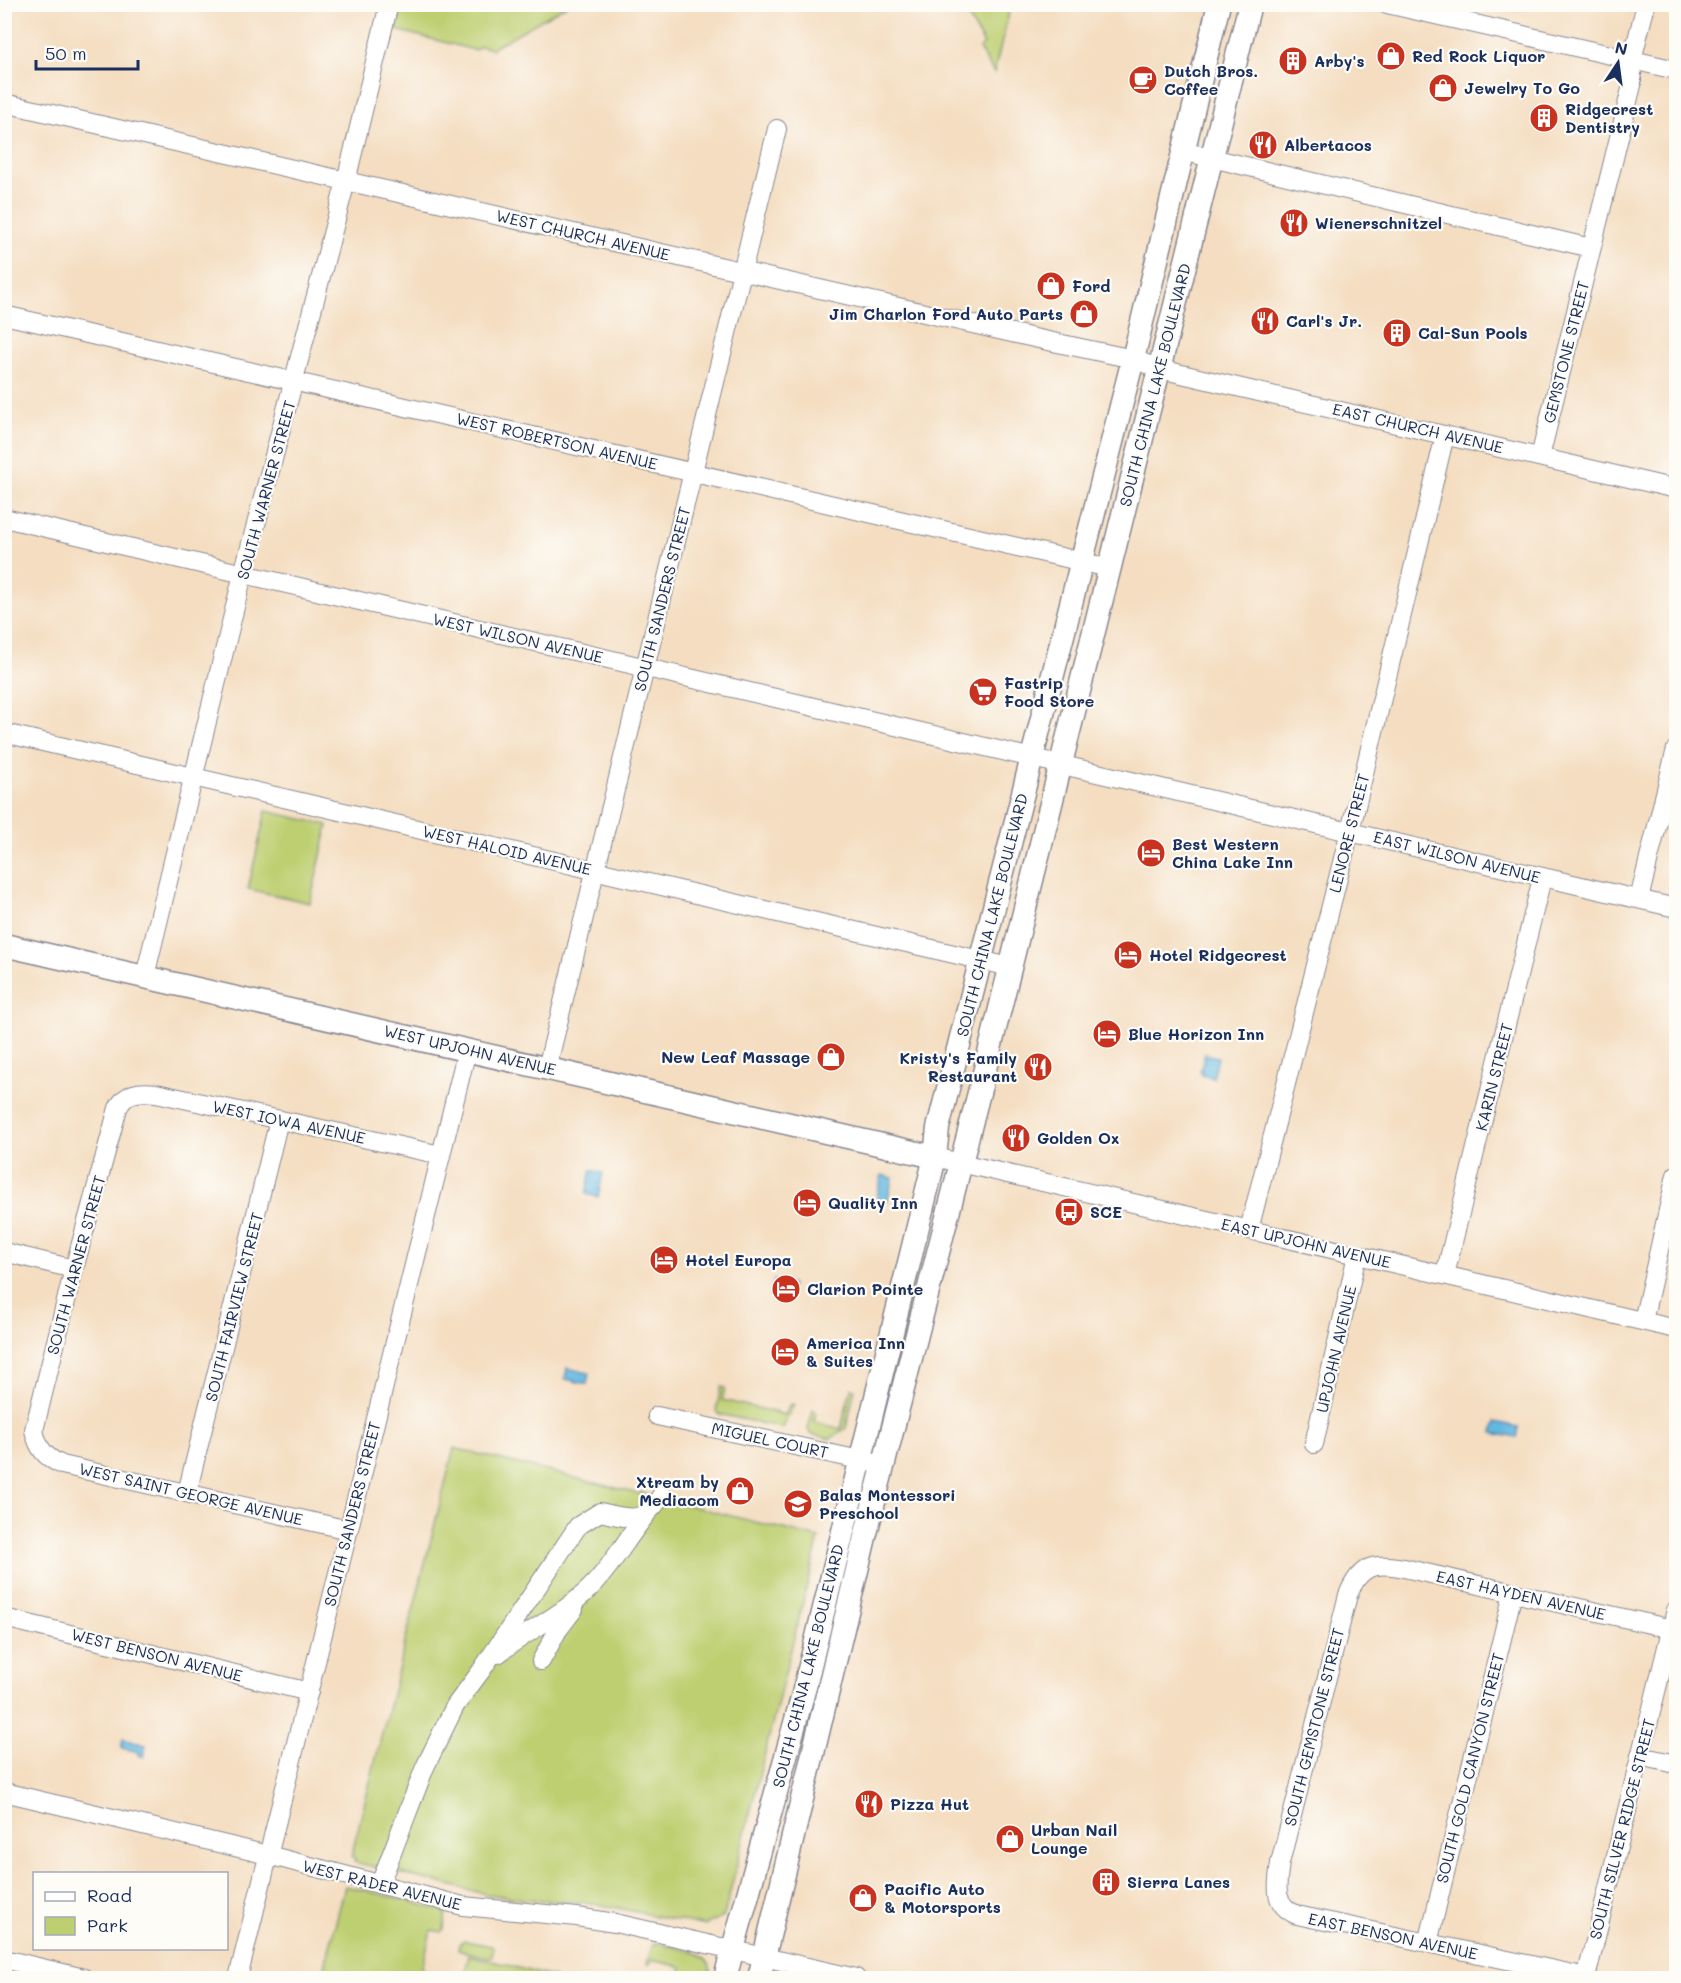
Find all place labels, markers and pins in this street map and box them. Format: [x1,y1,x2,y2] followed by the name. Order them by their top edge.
[1375,40,1407,72] shop icon: Red Rock Liquor
[1277,45,1309,77] building icon: Arby's
[1412,45,1545,66] place label: Red Rock Liquor
[1314,50,1365,71] place label: Arby's
[1164,60,1258,99] place label: Dutch Bros. Coffee
[1127,64,1159,96] cafe icon: Dutch Bros. Coffee
[1427,72,1459,104] shop icon: Jewelry To Go
[1464,77,1580,98] place label: Jewelry To Go
[1565,98,1653,137] place label: Ridgecrest Dentistry
[1528,102,1560,134] building icon: Ridgecrest Dentistry
[1247,129,1279,161] restaurant icon: Albertacos
[1284,134,1372,155] place label: Albertacos
[1278,207,1310,239] restaurant icon: Wienerschnitzel
[1315,212,1442,233] place label: Wienerschnitzel
[1035,270,1067,302] shop icon: Ford
[1072,275,1110,296] place label: Ford
[1068,298,1100,330] shop icon: Jim Charlon Ford Auto Parts
[829,303,1063,324] place label: Jim Charlon Ford Auto Parts
[1249,305,1281,337] restaurant icon: Carl's Jr.
[1286,310,1362,331] place label: Carl's Jr.
[1381,317,1413,349] building icon: Cal-Sun Pools
[1418,322,1528,343] place label: Cal-Sun Pools
[1004,672,1094,711] place label: Fastrip Food Store
[967,676,999,708] supermarket icon: Fastrip Food Store
[1172,833,1293,872] place label: Best Western China Lake Inn
[1135,837,1167,869] hotel icon: Best Western China Lake Inn
[1112,939,1144,971] hotel icon: Hotel Ridgecrest
[1149,944,1287,965] place label: Hotel Ridgecrest
[1091,1018,1123,1050] hotel icon: Blue Horizon Inn
[1128,1023,1264,1044] place label: Blue Horizon Inn
[815,1041,847,1073] shop icon: New Leaf Massage
[661,1046,810,1067] place label: New Leaf Massage
[900,1047,1017,1086] place label: Kristy's Family Restaurant
[1022,1051,1054,1083] restaurant icon: Kristy's Family Restaurant
[1000,1122,1032,1154] restaurant icon: Golden Ox
[1037,1127,1119,1148] place label: Golden Ox
[791,1187,823,1219] hotel icon: Quality Inn
[828,1192,918,1213] place label: Quality Inn
[1053,1196,1085,1228] bus stop icon: SCE
[1090,1201,1122,1222] place label: SCE
[648,1244,680,1276] hotel icon: Hotel Europa
[685,1249,792,1270] place label: Hotel Europa
[770,1273,802,1305] hotel icon: Clarion Pointe
[807,1278,923,1299] place label: Clarion Pointe
[806,1332,905,1371] place label: America Inn & Suites
[769,1336,801,1368] hotel icon: America Inn & Suites
[636,1471,719,1510] place label: Xtream by Mediacom
[724,1475,756,1507] shop icon: Xtream by Mediacom
[819,1484,956,1523] place label: Balas Montessori Preschool
[782,1488,814,1520] school or university icon: Balas Montessori Preschool
[853,1788,885,1820] restaurant icon: Pizza Hut
[890,1793,969,1814] place label: Pizza Hut
[1031,1819,1117,1858] place label: Urban Nail Lounge
[994,1823,1026,1855] shop icon: Urban Nail Lounge
[1090,1866,1122,1898] building icon: Sierra Lanes
[1127,1871,1230,1892] place label: Sierra Lanes
[884,1878,1001,1917] place label: Pacific Auto & Motorsports
[847,1882,879,1914] shop icon: Pacific Auto & Motorsports

